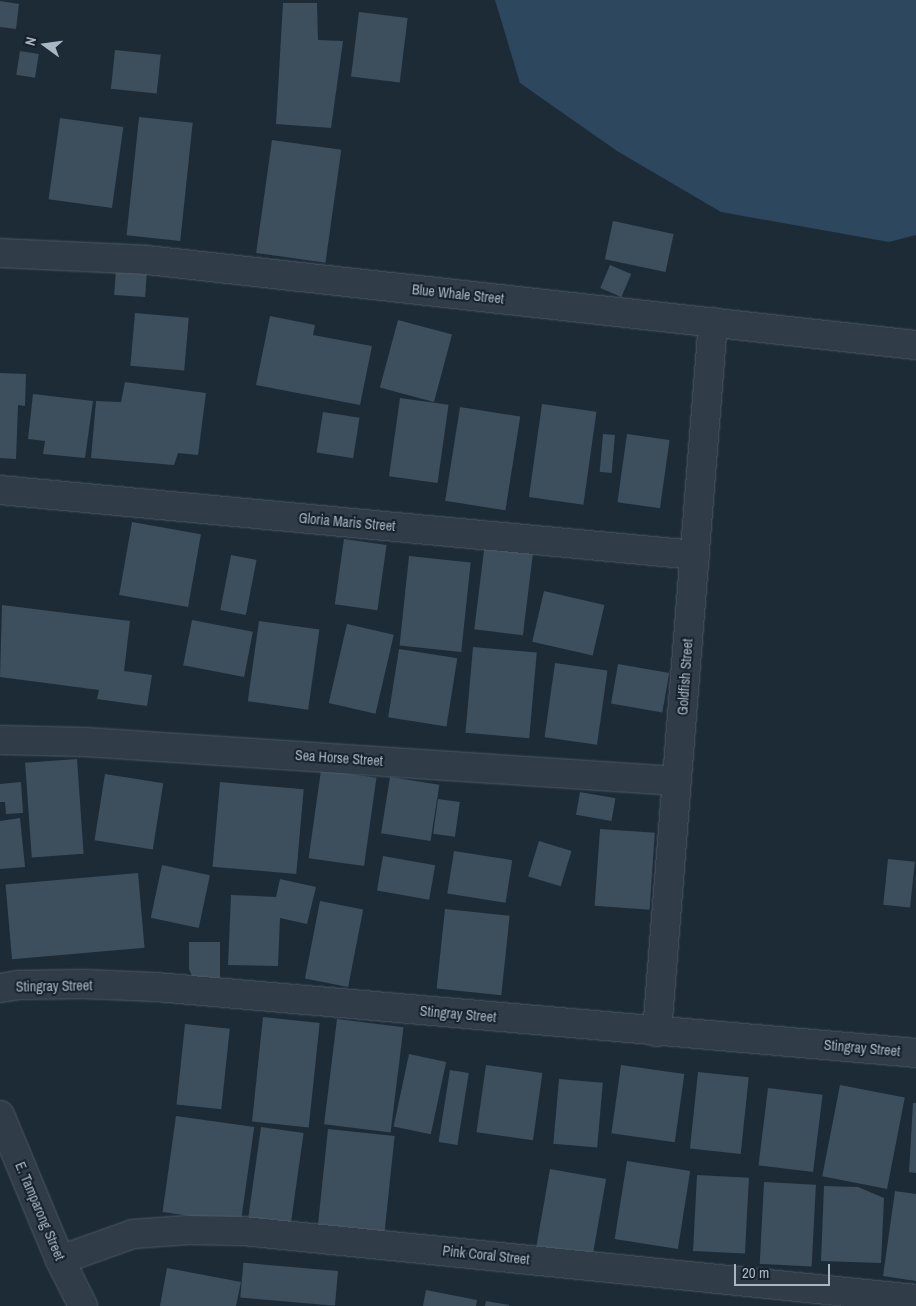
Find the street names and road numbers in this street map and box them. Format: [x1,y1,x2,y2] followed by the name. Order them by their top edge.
[411,281,505,307] street label: Blue Whale Street
[298,509,396,535] street label: Gloria Maris Street
[674,638,696,716] street label: Goldfish Street
[294,747,384,769] street label: Sea Horse Street
[16,977,92,995] street label: Stingray Street
[419,1002,497,1026] street label: Stingray Street
[823,1036,901,1060] street label: Stingray Street
[12,1159,68,1263] street label: E. Tamparong Street
[442,1242,530,1268] street label: Pink Coral Street

